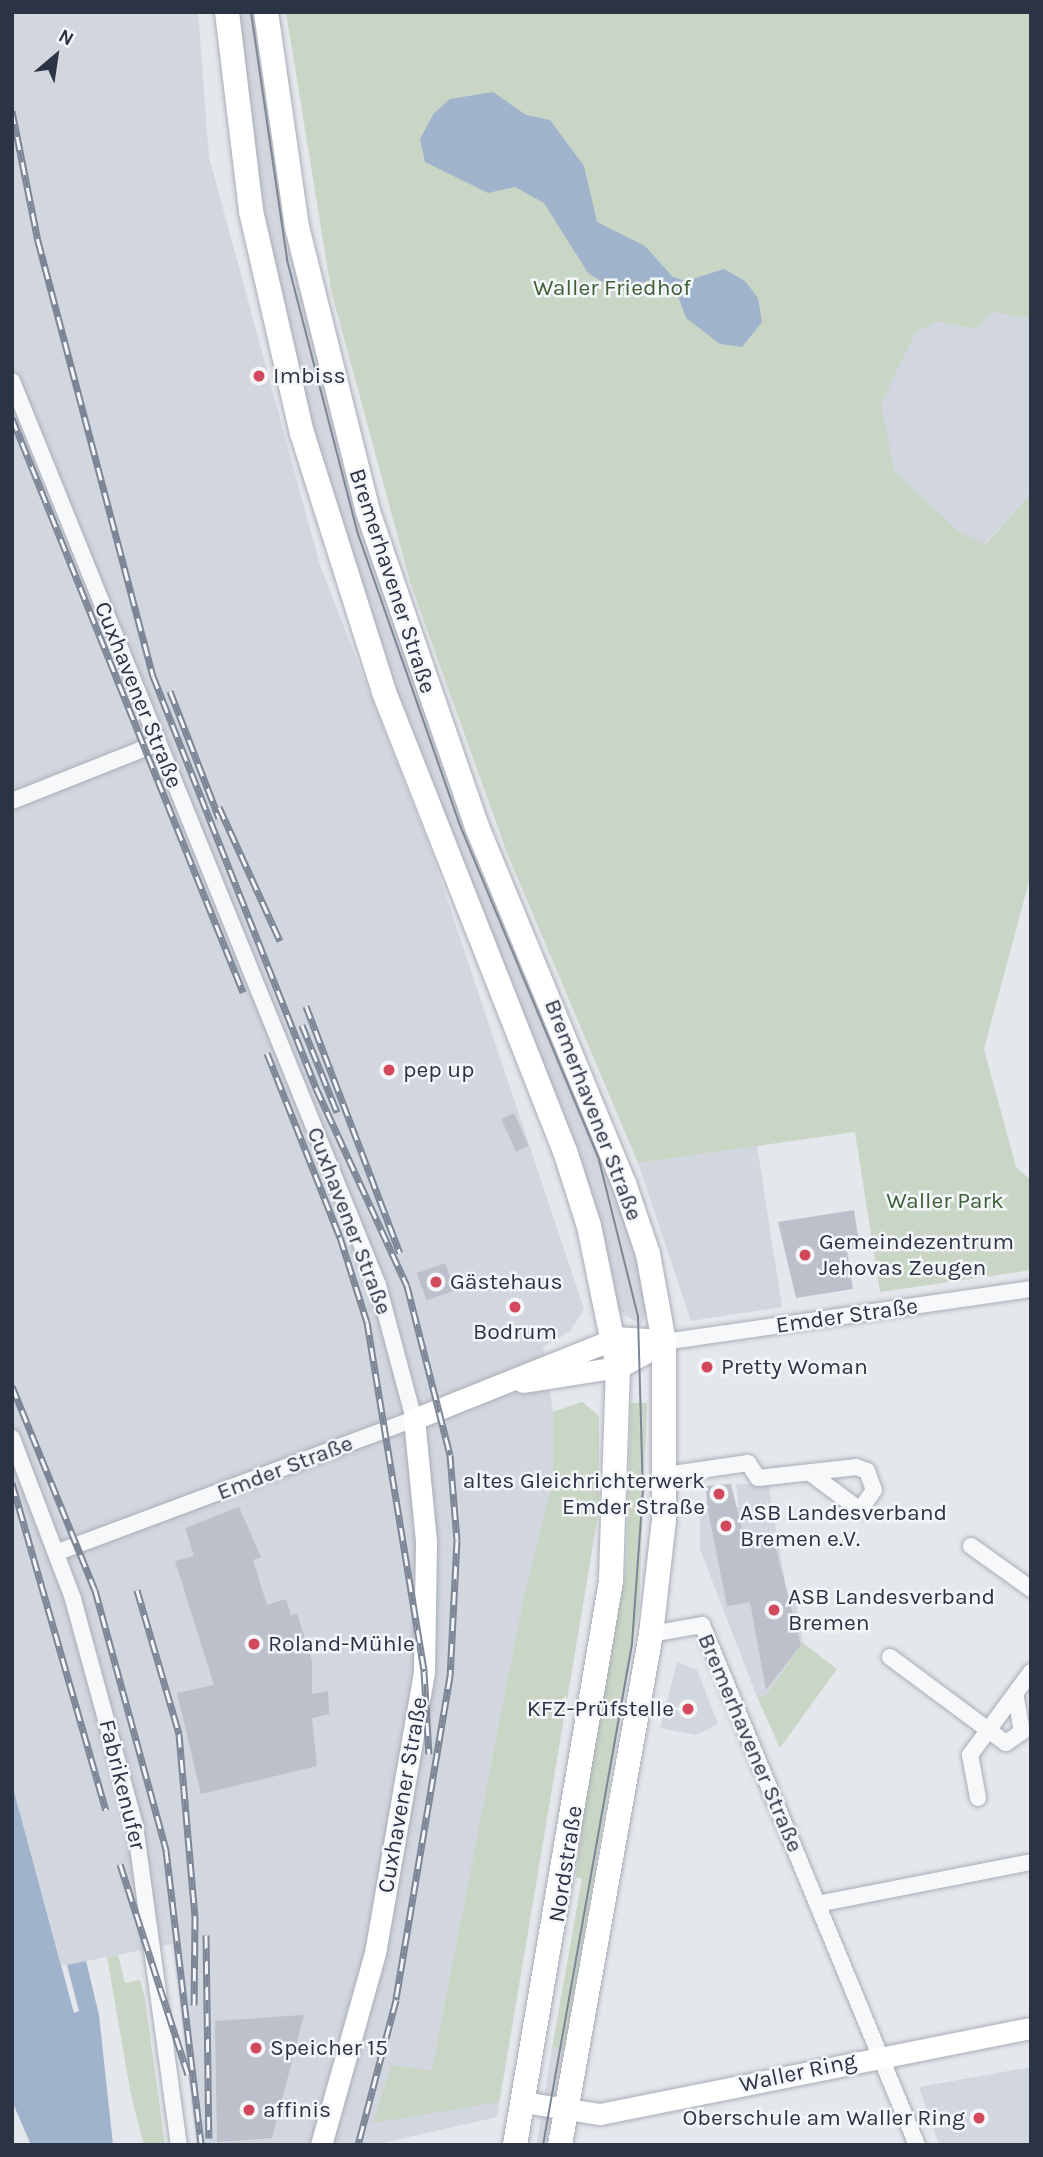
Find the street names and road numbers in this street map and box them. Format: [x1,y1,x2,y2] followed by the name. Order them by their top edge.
[343,465,441,697] street label: Bremerhavener Straße
[88,598,188,792] street label: Cuxhavener Straße
[538,995,648,1225] street label: Bremerhavener Straße
[301,1123,397,1319] street label: Cuxhavener Straße
[774,1292,920,1340] street label: Emder Straße
[213,1429,357,1507] street label: Emder Straße
[691,1630,809,1856] street label: Bremerhavener Straße
[372,1695,434,1895] street label: Cuxhavener Straße
[92,1717,152,1853] street label: Fabrikenufer
[543,1804,589,1924] street label: Nordstraße
[737,2047,859,2099] street label: Waller Ring

